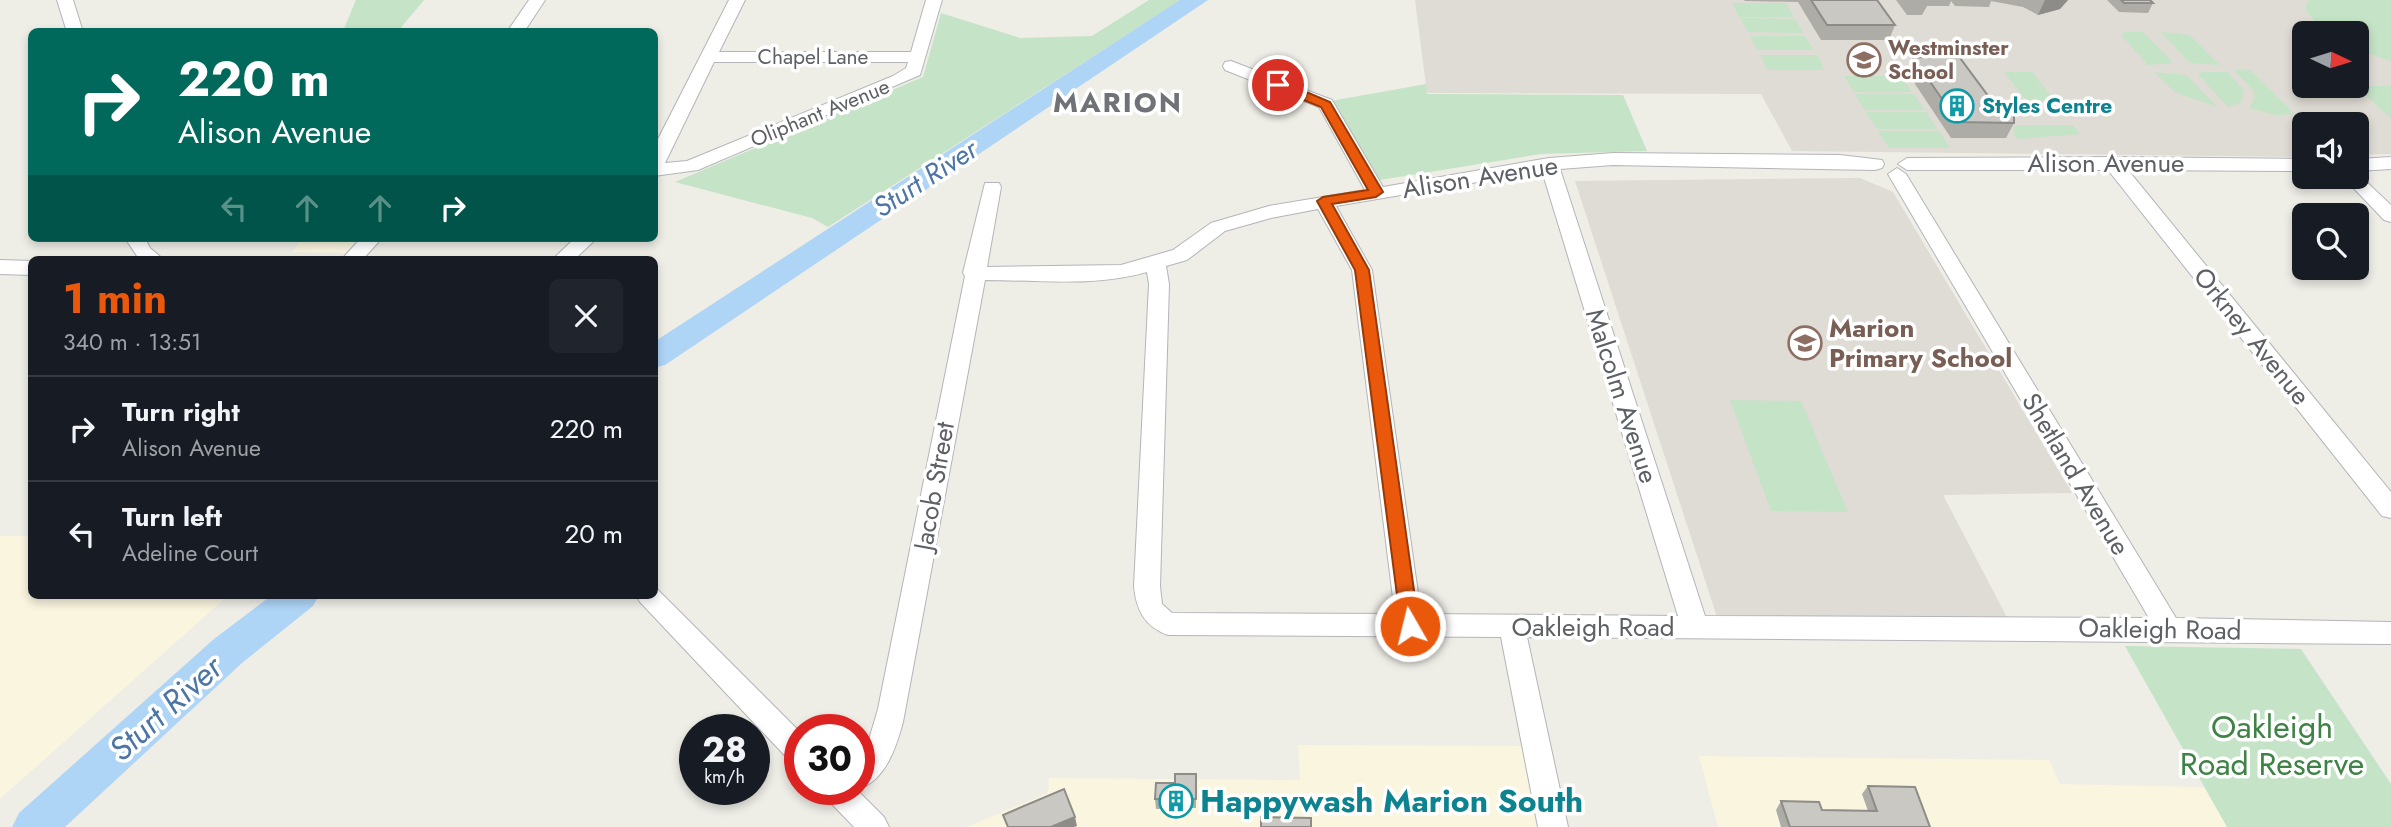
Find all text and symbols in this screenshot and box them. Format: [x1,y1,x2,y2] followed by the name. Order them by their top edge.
[2292,21,2370,98] north arrow
[2292,21,2369,280] map controls
[1888,33,2009,87] place label: Westminster School
[1845,41,1883,79] school or university icon: Westminster School
[758,42,869,72] street label: Chapel Lane
[178,44,330,114] text: 220 m
[1248,55,1308,115] pin
[63,56,154,147] icon: right
[1259,66,1297,104] icon: arrive
[746,71,894,155] street label: Oliphant Avenue
[1053,82,1183,123] district label: MARION
[1938,87,1976,125] building icon: Styles Centre
[1982,91,2112,121] place label: Styles Centre
[178,109,371,155] text: Alison Avenue
[2292,112,2369,189] button: sound
[865,128,987,227] water label: Sturt River
[2027,144,2185,182] street label: Alison Avenue
[1399,146,1561,208] street label: Alison Avenue
[215,189,253,227] icon: left
[288,189,326,227] icon: ahead
[361,189,399,227] icon: ahead
[434,189,472,227] icon: right
[2292,203,2369,280] button: search
[2184,259,2320,413] street label: Orkney Avenue
[63,268,167,329] text: 1 min
[549,279,623,353] button: close
[1576,304,1668,488] street label: Malcolm Avenue
[1829,309,2012,377] place label: Marion Primary School
[1786,324,1824,362] school or university icon: Marion Primary School
[63,325,201,359] text: 340 m · 13:51
[2013,386,2139,562] street label: Shetland Avenue
[122,393,240,431] text: Turn right
[63,410,101,448] icon: right
[550,410,623,448] text: 220 m
[903,418,964,556] street label: Jacob Street
[122,431,261,465] text: Alison Avenue
[122,498,222,536] text: Turn left
[63,515,101,553] icon: left
[565,515,623,553] text: 20 m
[122,536,258,570] text: Adeline Court
[1373,589,1447,663] position arrow
[1512,608,1674,646] street label: Oakleigh Road
[2078,609,2242,649] street label: Oakleigh Road
[98,643,234,772] water label: Sturt River
[2180,704,2364,787] park label: Oakleigh Road Reserve
[784,714,875,805] speed limit sign: 30
[702,725,747,775] text: 28
[704,764,745,790] text: km/h
[1200,778,1583,824] place label: Happywash Marion South
[1157,782,1195,820] building icon: Happywash Marion South

